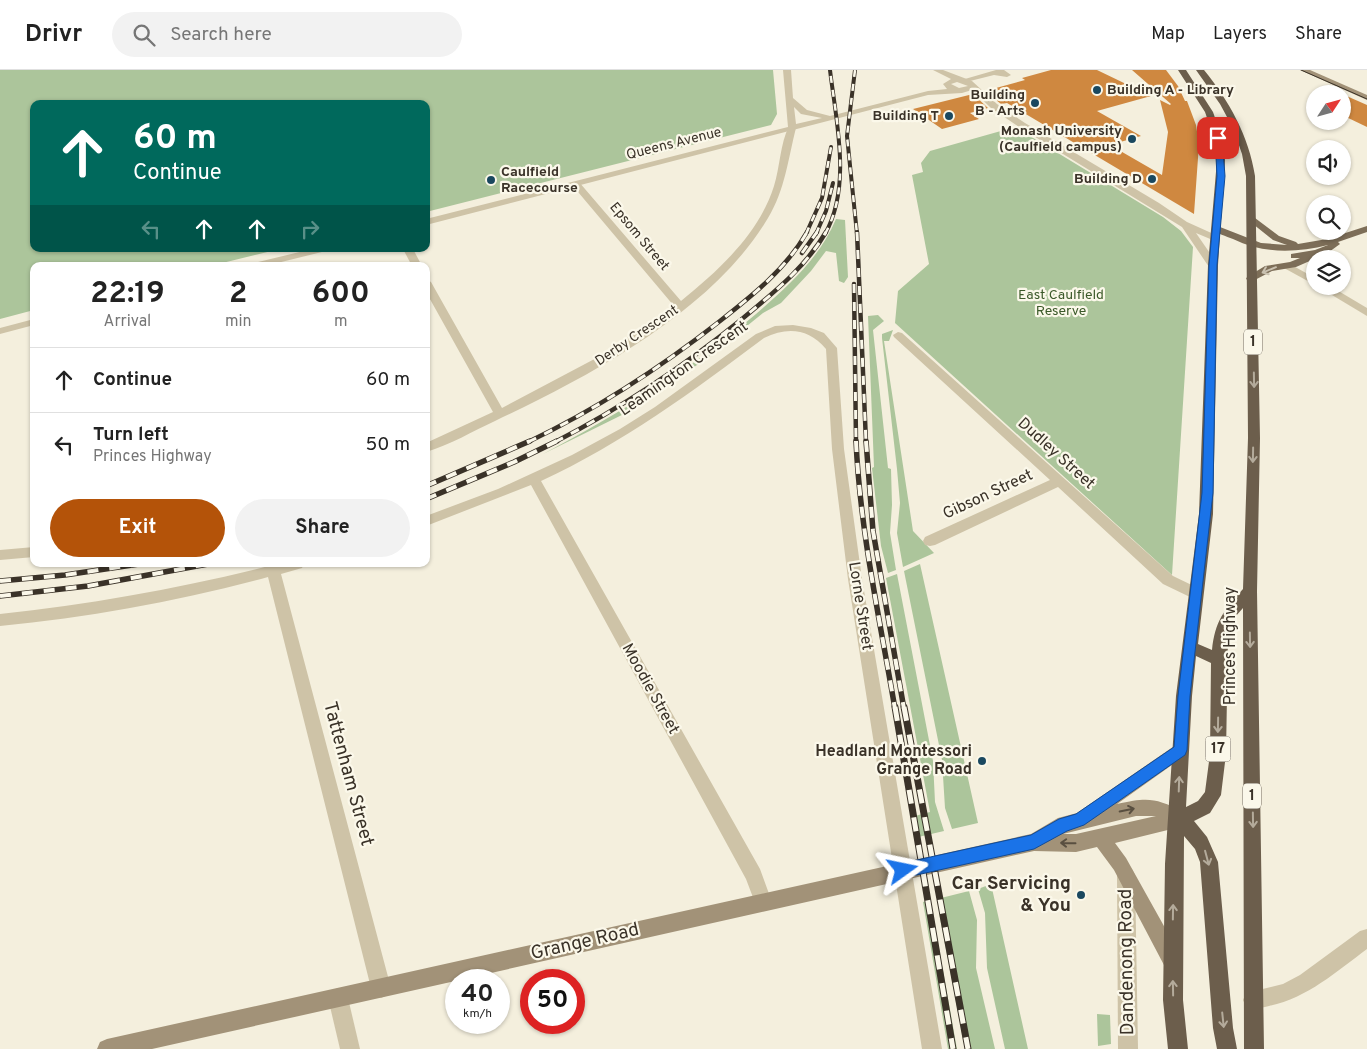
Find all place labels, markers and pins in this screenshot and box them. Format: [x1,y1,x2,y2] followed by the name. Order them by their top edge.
[1107,82,1234,99] place label: Building A - Library
[1091,84,1103,96] marker: Building A - Library
[971,87,1025,120] place label: Building B - Arts
[1029,97,1041,109] marker: Building B - Arts
[873,108,939,125] place label: Building T
[943,110,955,122] marker: Building T
[1197,117,1239,159] pin
[999,123,1122,156] place label: Monash University (Caulfield campus)
[1126,133,1138,145] marker: Monash University (Caulfield campus)
[501,164,578,197] place label: Caulfield Racecourse
[1074,171,1142,188] place label: Building D
[1146,173,1158,185] marker: Building D
[485,174,497,186] marker: Caulfield Racecourse
[815,742,972,780] place label: Headland Montessori Grange Road
[976,755,988,767] marker: Headland Montessori Grange Road
[952,872,1071,918] place label: Car Servicing & You
[1075,889,1087,901] marker: Car Servicing & You

